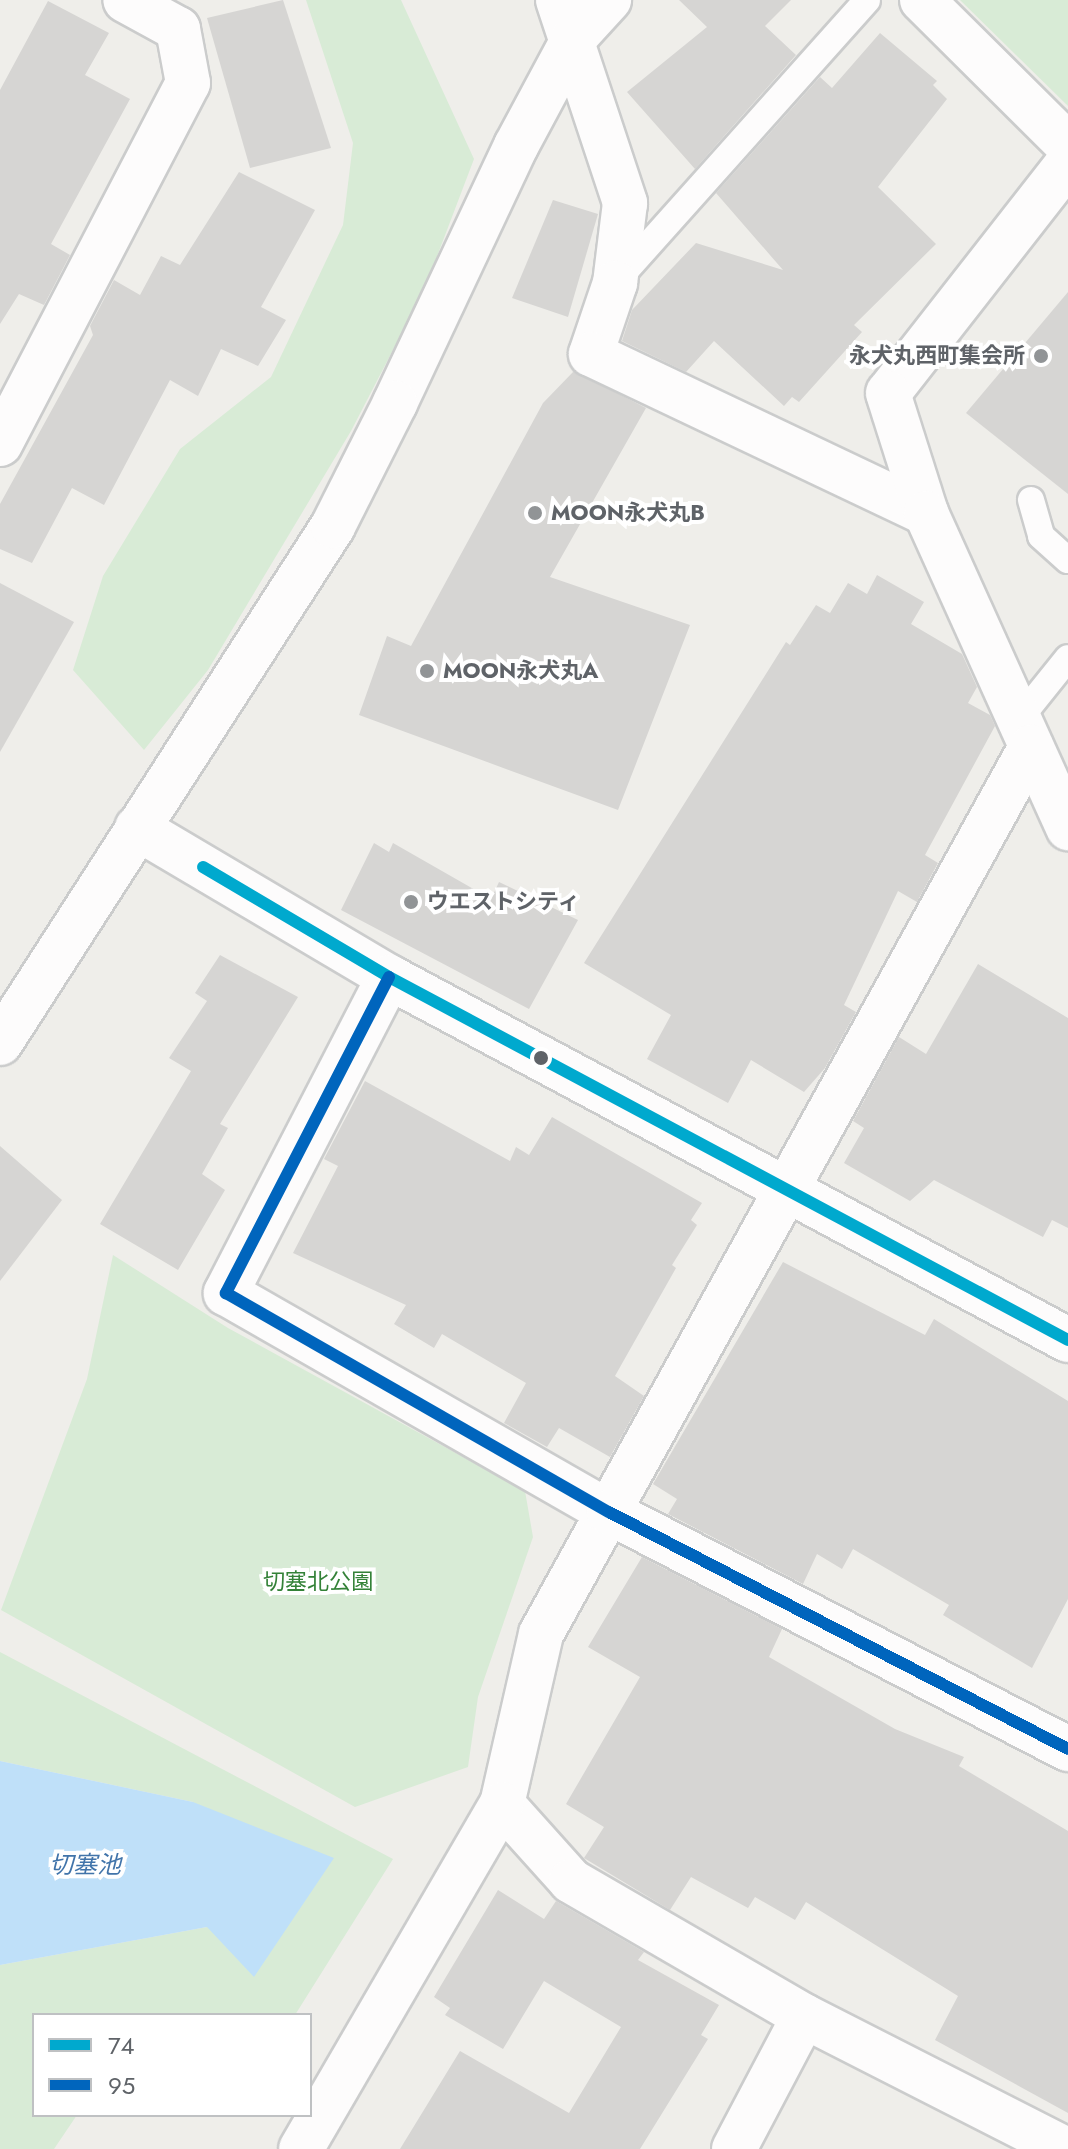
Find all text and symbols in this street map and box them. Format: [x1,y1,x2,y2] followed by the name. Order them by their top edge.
[849,343,1025,369] place label: 永犬丸西町集会所
[1032,347,1050,365] marker: 永犬丸西町集会所
[551,500,705,526] place label: MOON永犬丸B
[526,504,544,522] marker: MOON永犬丸B
[443,658,598,684] place label: MOON永犬丸A
[418,662,436,680] marker: MOON永犬丸A
[427,889,581,915] place label: ウエストシティ
[402,893,420,911] marker: ウエストシティ
[533,1050,549,1066] unlabelled marker
[263,1569,373,1595] park label: 切塞北公園
[49,1851,121,1879] water label: 切塞池
[32,2013,312,2117] legend
[108,2028,135,2063] text: 74
[108,2068,135,2103] text: 95

